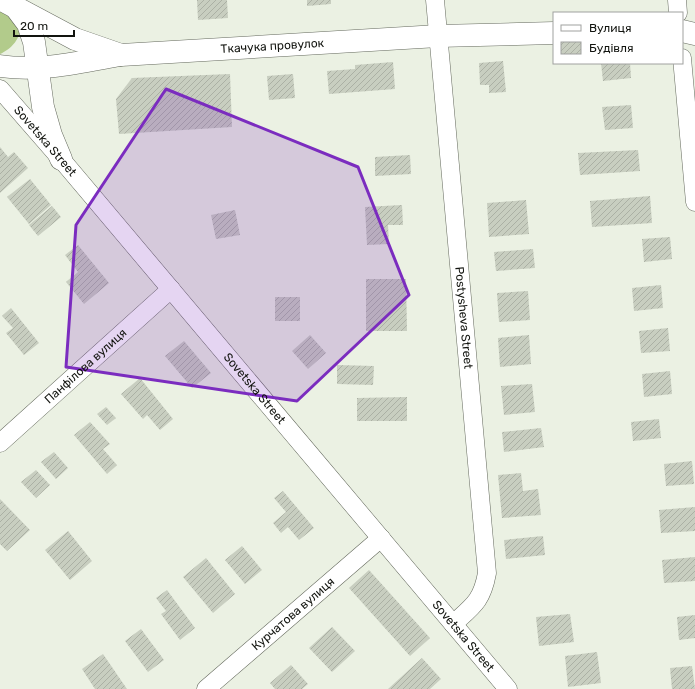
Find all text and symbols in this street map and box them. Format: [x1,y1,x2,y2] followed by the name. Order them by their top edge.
[14,12,74,38] scale bar
[553,12,683,64] legend
[20,19,48,33] text: 20 m
[589,21,631,35] text: Вулиця
[220,36,325,56] street label: Ткачука провулок
[589,41,634,55] text: Будівля
[11,103,80,179] street label: Sovetska Street
[452,266,475,370] street label: Postysheva Street
[42,326,129,407] street label: Панфілова вулиця
[221,350,289,427] street label: Sovetska Street
[249,574,337,653] street label: Курчатова вулиця
[430,598,497,675] street label: Sovetska Street

